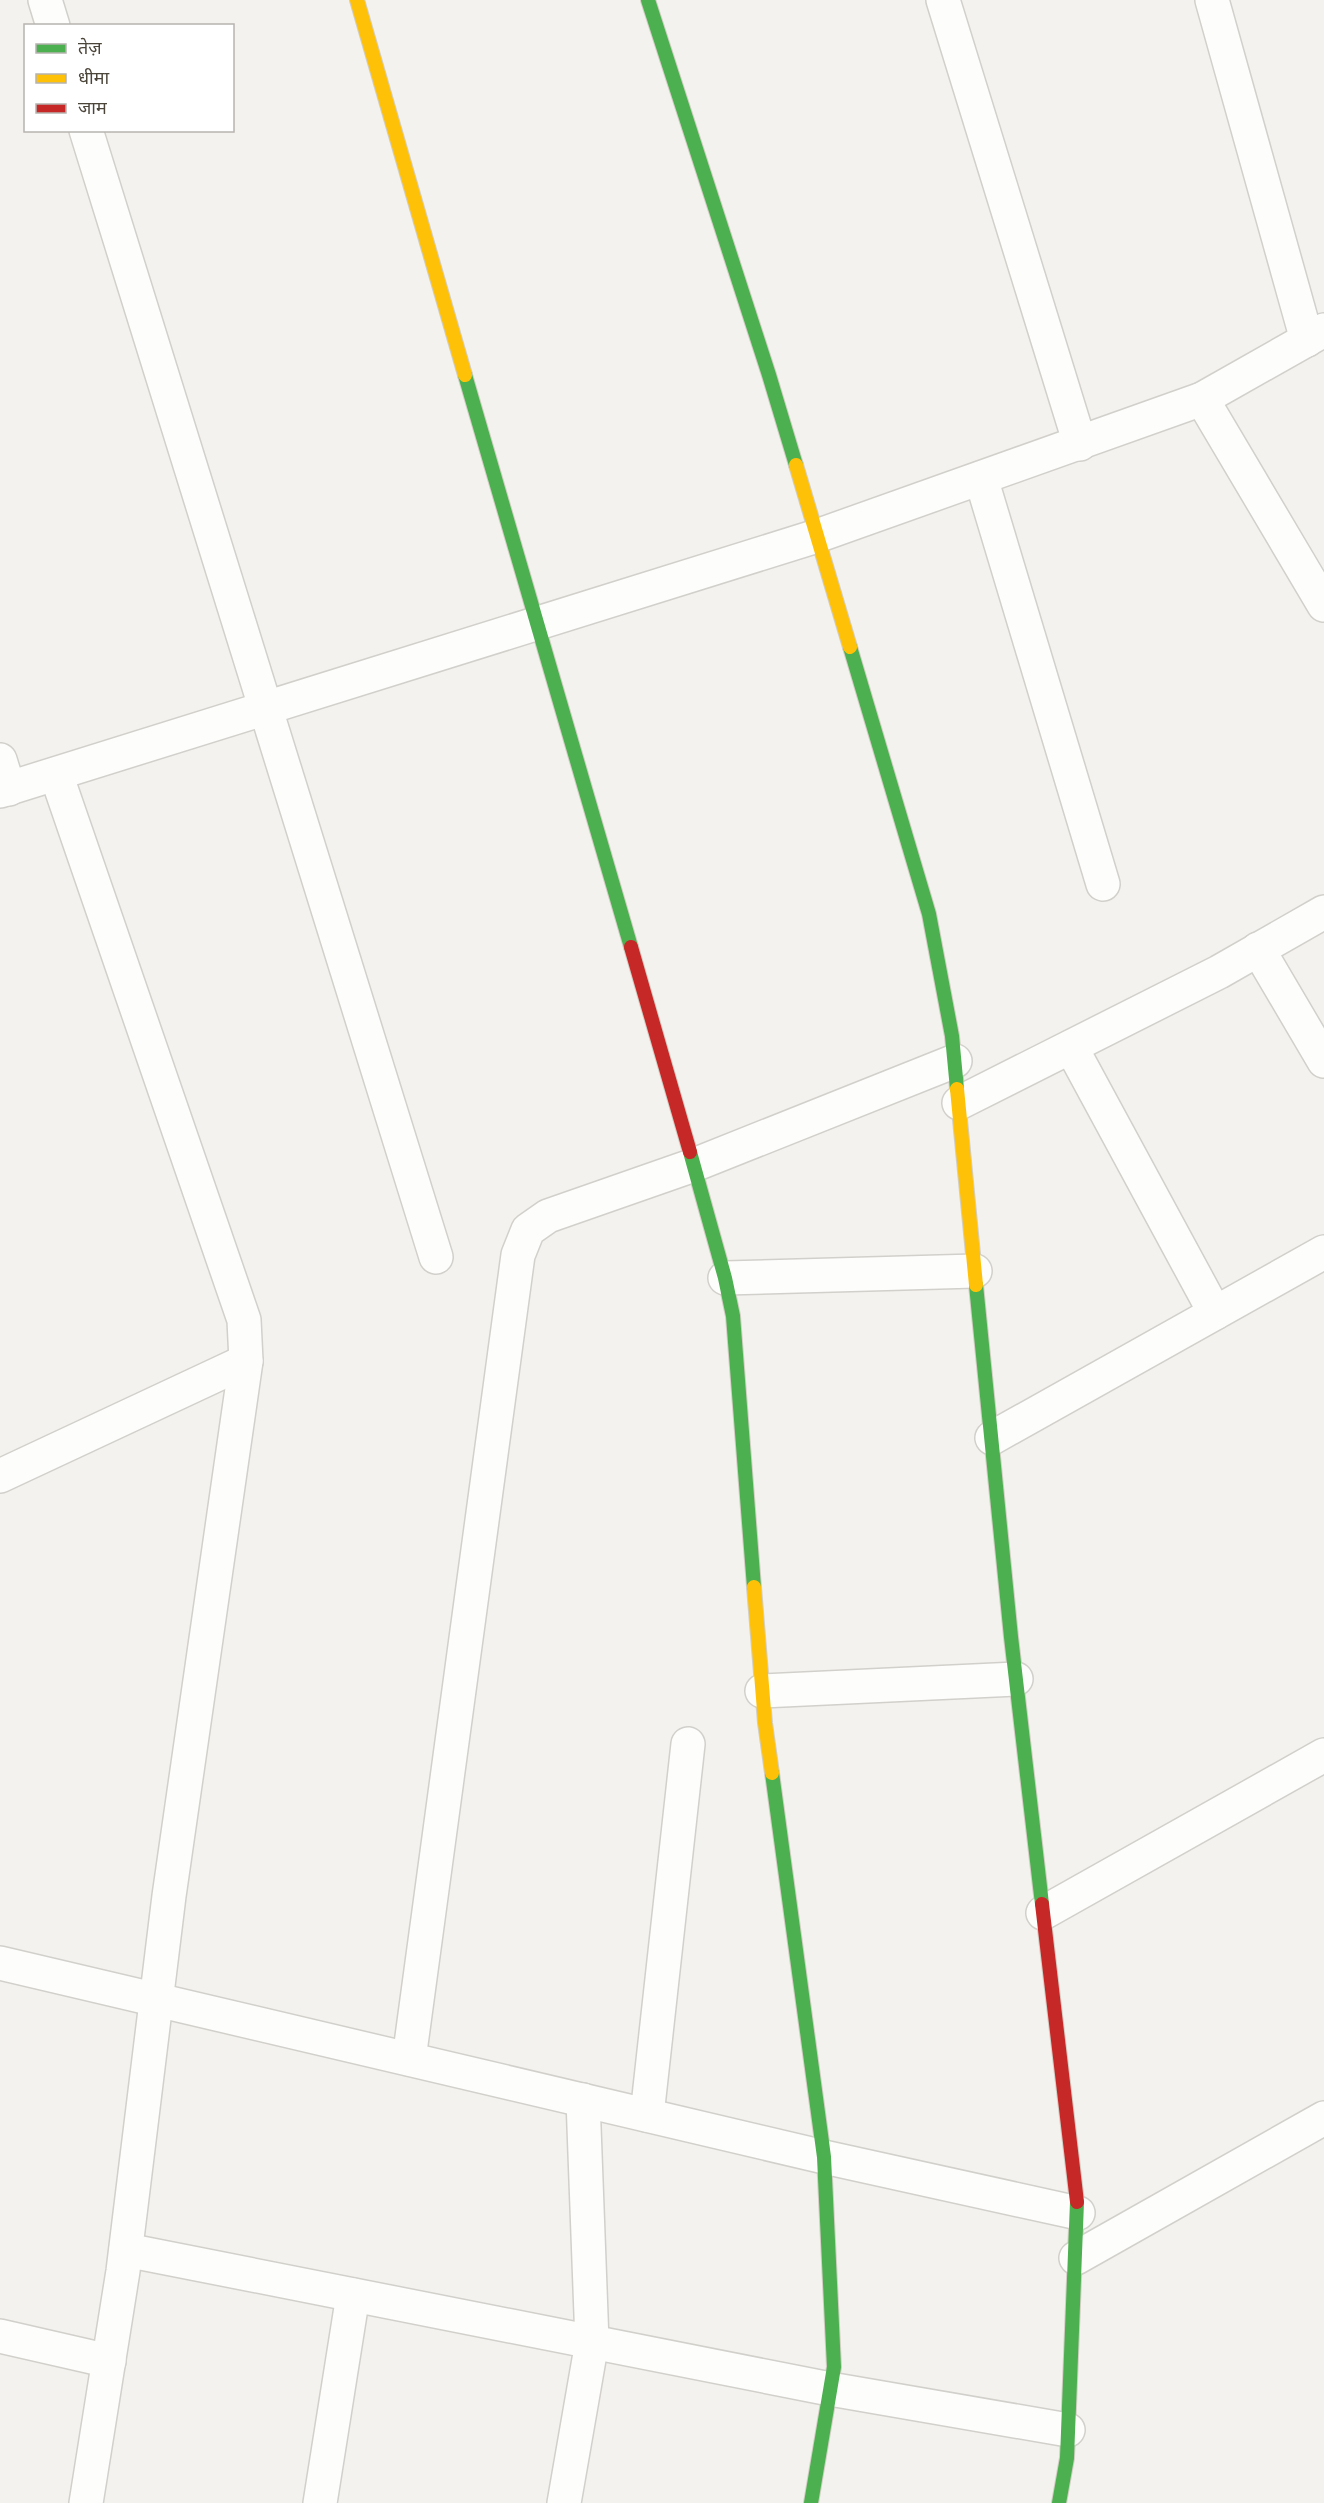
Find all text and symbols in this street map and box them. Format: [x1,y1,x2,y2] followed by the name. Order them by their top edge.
[24,24,234,132] legend
[78,36,102,58] text: तेज़
[78,66,109,88] text: धीमा
[78,96,108,118] text: जाम

